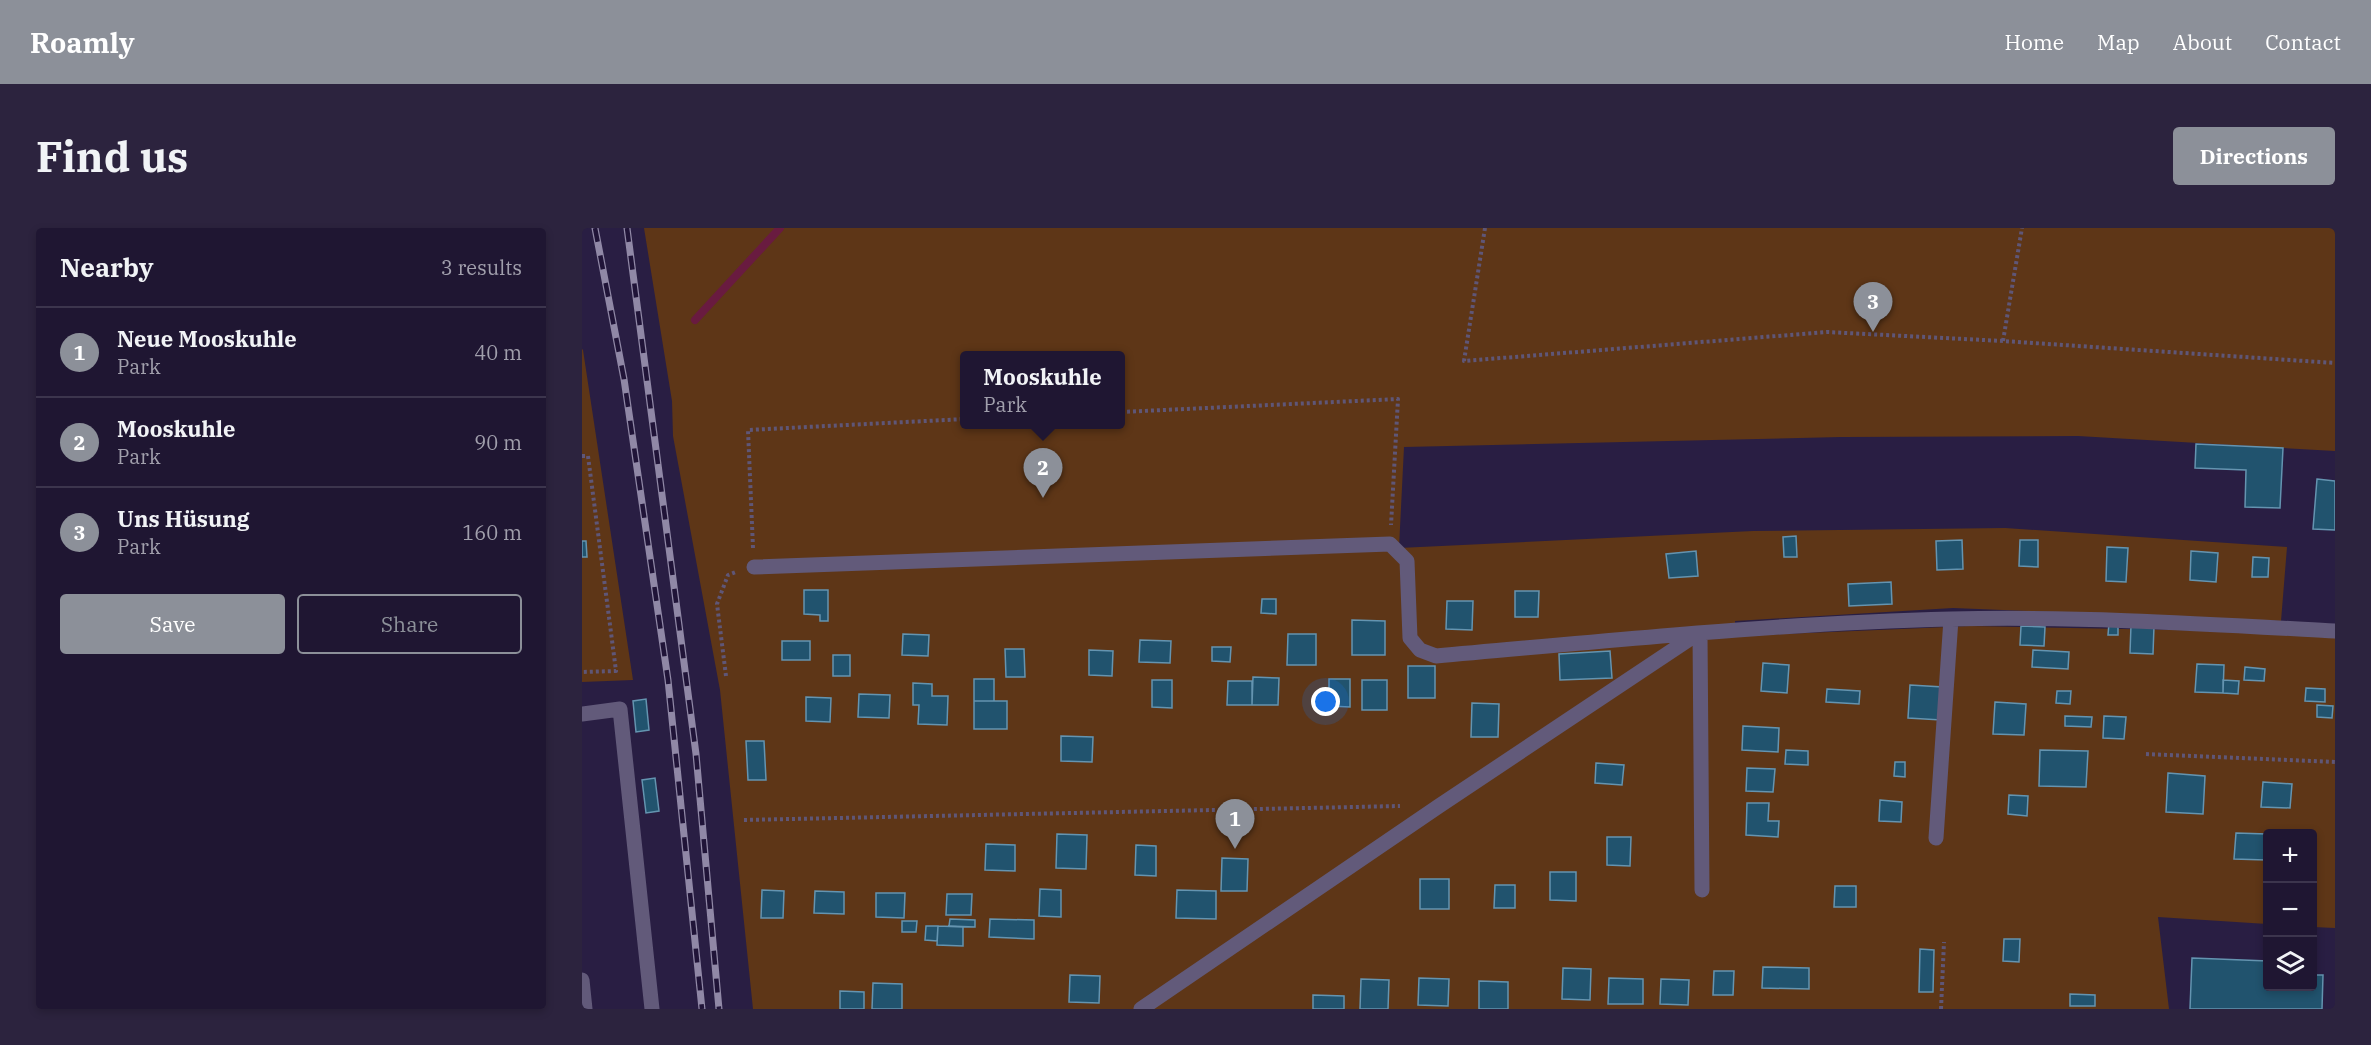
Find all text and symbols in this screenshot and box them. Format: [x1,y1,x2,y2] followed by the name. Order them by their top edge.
[30,24,135,61] text: Roamly
[2004,28,2064,56] text: Home
[2097,28,2140,56] text: Map
[2173,28,2232,56] text: About
[2265,28,2341,56] text: Contact
[2173,127,2335,185] button: Directions
[36,129,188,184] text: Find us
[60,250,154,284] text: Nearby
[441,254,522,281] text: 3 results
[1854,282,1892,332] pin: 3
[117,324,297,353] text: Neue Mooskuhle
[74,339,86,366] text: 1
[474,339,522,366] text: 40 m
[960,351,1125,429] popup
[117,353,161,380] text: Park
[983,362,1102,391] text: Mooskuhle
[983,391,1027,418] text: Park
[117,414,235,443] text: Mooskuhle
[74,429,86,456] text: 2
[474,429,522,456] text: 90 m
[117,443,161,470] text: Park
[1024,448,1062,498] pin: 2
[117,504,250,533] text: Uns Hüsung
[74,519,86,546] text: 3
[462,519,522,546] text: 160 m
[117,533,161,560] text: Park
[60,594,285,654] button: Save
[297,594,522,654] button: Share
[1311,687,1340,716] your location
[1216,800,1254,849] pin: 1
[2263,829,2317,991] map controls
[2263,829,2317,883] button: +
[2263,883,2317,937] button: −
[2263,937,2317,991] button: layers

